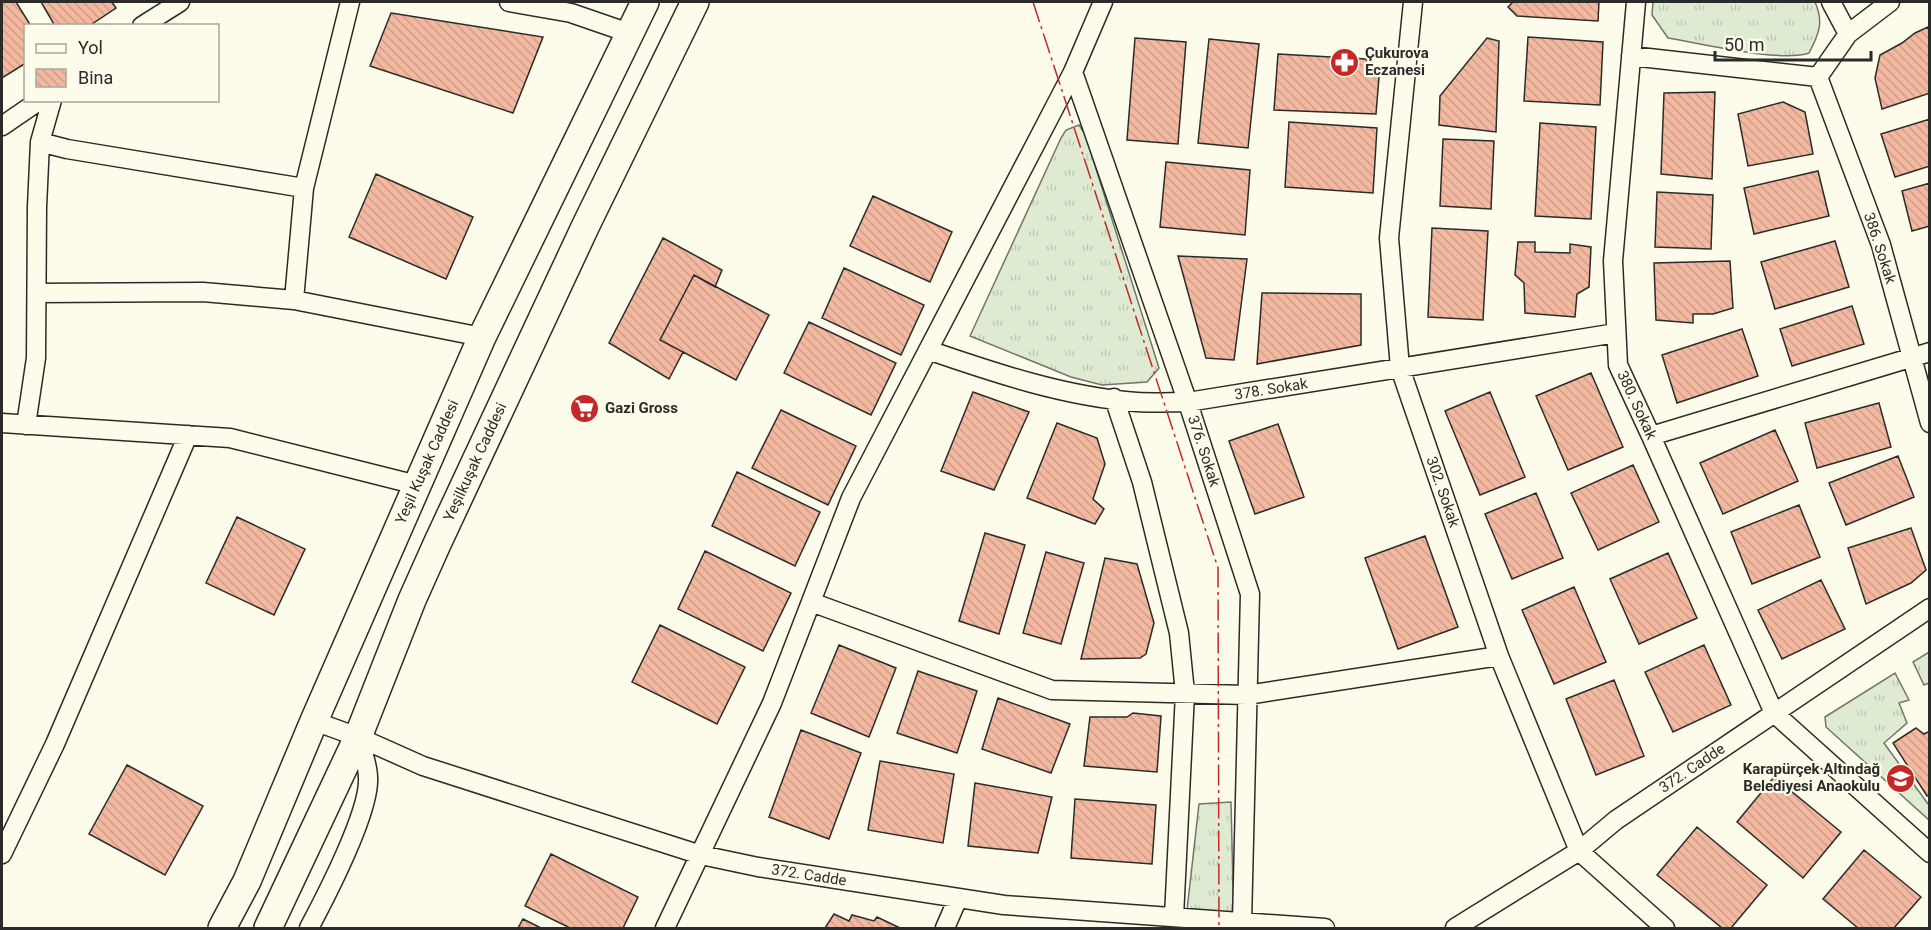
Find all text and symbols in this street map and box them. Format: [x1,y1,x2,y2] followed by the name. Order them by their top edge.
[24,24,219,102] legend
[1715,24,1871,62] scale bar
[1724,34,1764,55] text: 50 m
[78,37,103,58] text: Yol
[1365,44,1429,79] place label: Çukurova Eczanesi
[1328,46,1360,78] pharmacy icon: Çukurova Eczanesi
[78,67,113,88] text: Bina
[1860,210,1900,286] street label: 386. Sokak
[1613,368,1661,443] street label: 380. Sokak
[1233,374,1309,404] street label: 378. Sokak
[568,392,600,424] supermarket icon: Gazi Gross
[391,397,463,527] street label: Yeşil Kuşak Caddesi
[605,399,678,417] place label: Gazi Gross
[440,400,510,524] street label: Yeşilkuşak Caddesi
[1184,413,1224,489] street label: 376. Sokak
[1422,454,1464,530] street label: 302. Sokak
[1656,739,1728,797] street label: 372. Cadde
[1743,760,1880,795] place label: Karapürçek Altındağ Belediyesi Anaokulu
[1885,762,1917,794] school or university icon: Karapürçek Altındağ Belediyesi Anaokulu
[770,860,848,890] street label: 372. Cadde

